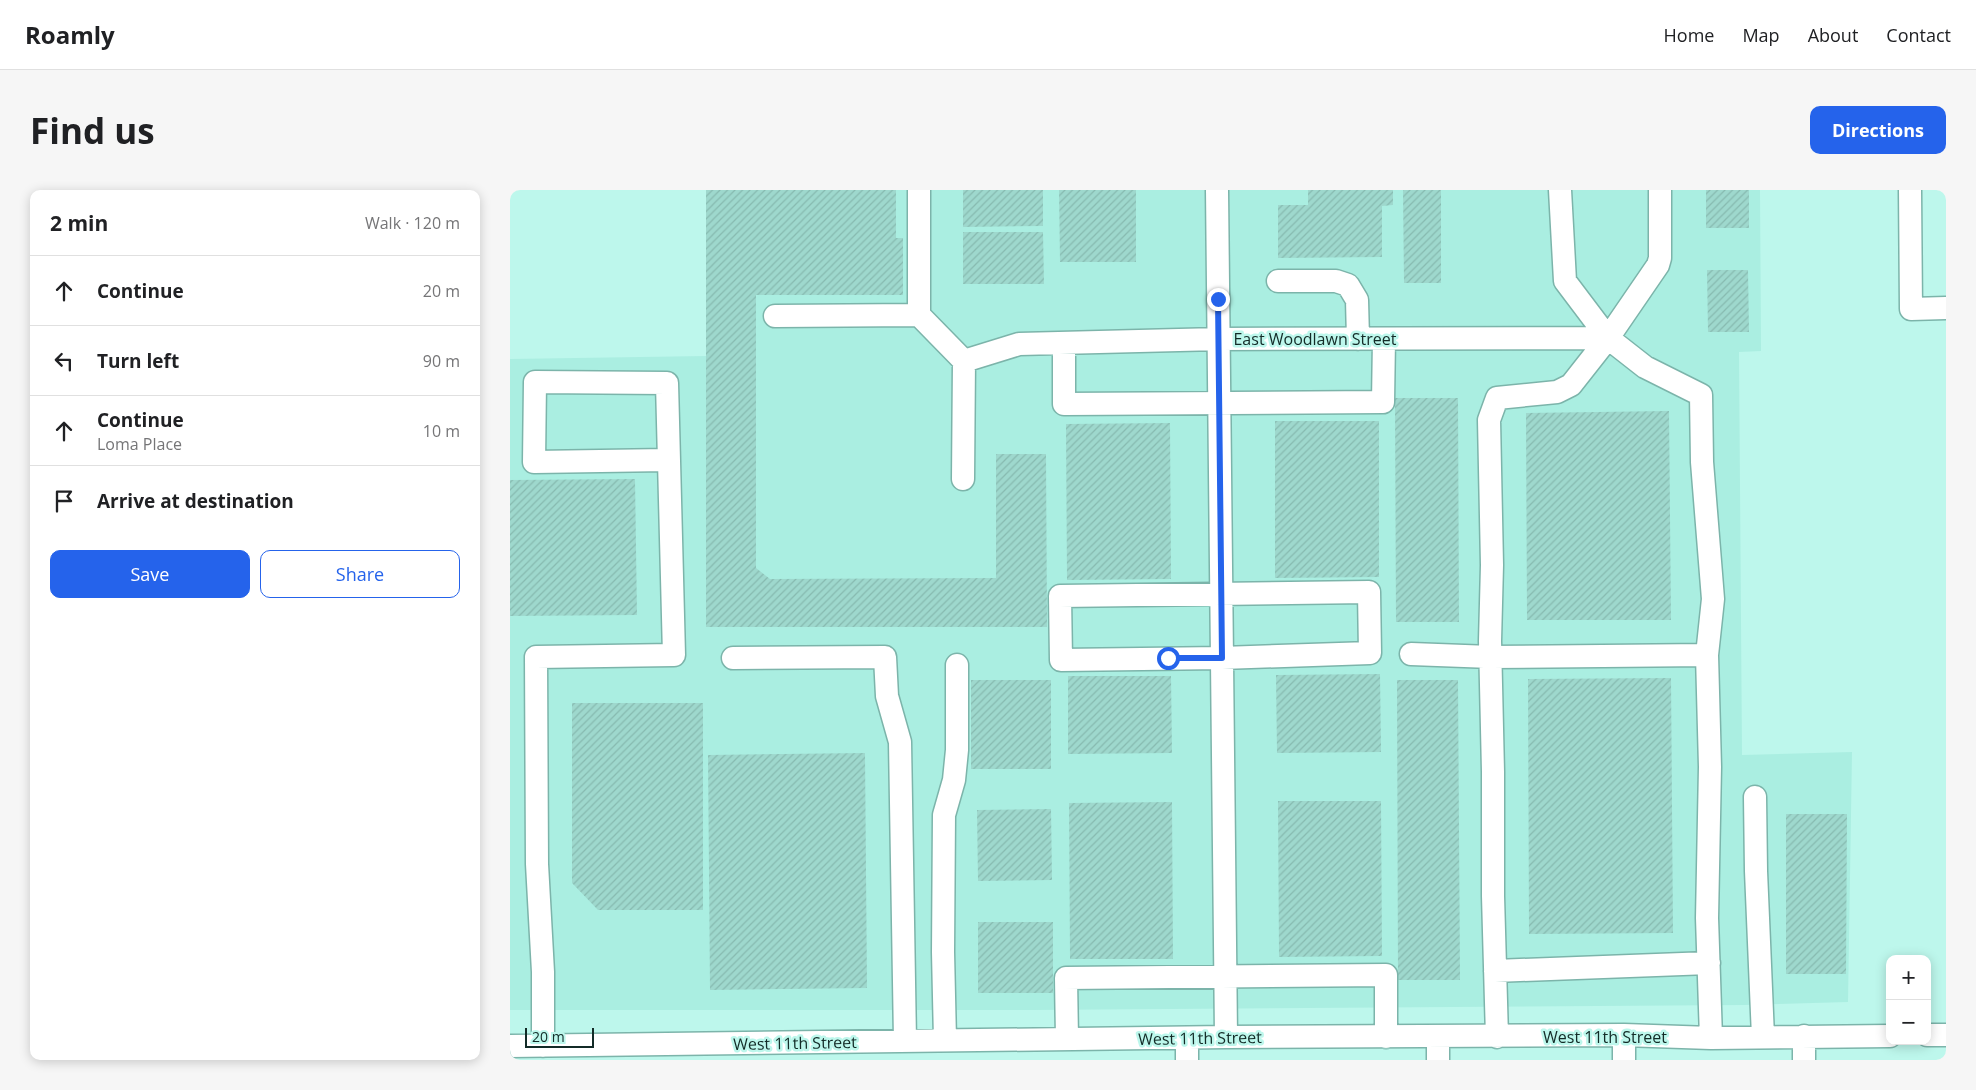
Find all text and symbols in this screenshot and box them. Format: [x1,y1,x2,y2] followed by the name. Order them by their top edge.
[25,18,115,51] text: Roamly
[1664,23,1714,47] text: Home
[1742,23,1780,47] text: Map
[1808,23,1858,47] text: About
[1886,23,1951,47] text: Contact
[1810,106,1946,154] button: Directions
[30,107,155,154] text: Find us
[50,209,108,237] text: 2 min
[365,212,460,234] text: Walk · 120 m
[50,277,78,305] icon: ahead
[97,278,184,304] text: Continue
[423,280,460,302] text: 20 m
[1207,288,1230,311] route end
[1233,328,1397,350] street label: East Woodlawn Street
[50,347,78,375] icon: left
[97,348,179,374] text: Turn left
[423,350,460,372] text: 90 m
[97,407,184,433] text: Continue
[50,417,78,445] icon: ahead
[423,420,460,442] text: 10 m
[97,433,182,455] text: Loma Place
[50,487,78,515] icon: arrive
[97,488,294,514] text: Arrive at destination
[50,550,250,598] button: Save
[260,550,460,598] button: Share
[1157,647,1180,670] route start
[1886,955,1931,1045] map controls
[1886,955,1931,1000] button: +
[1886,1000,1931,1045] button: −
[525,1025,594,1048] scale bar
[1138,1026,1262,1050] street label: West 11th Street
[1543,1026,1667,1048] street label: West 11th Street
[532,1027,565,1046] text: 20 m
[733,1031,857,1055] street label: West 11th Street

